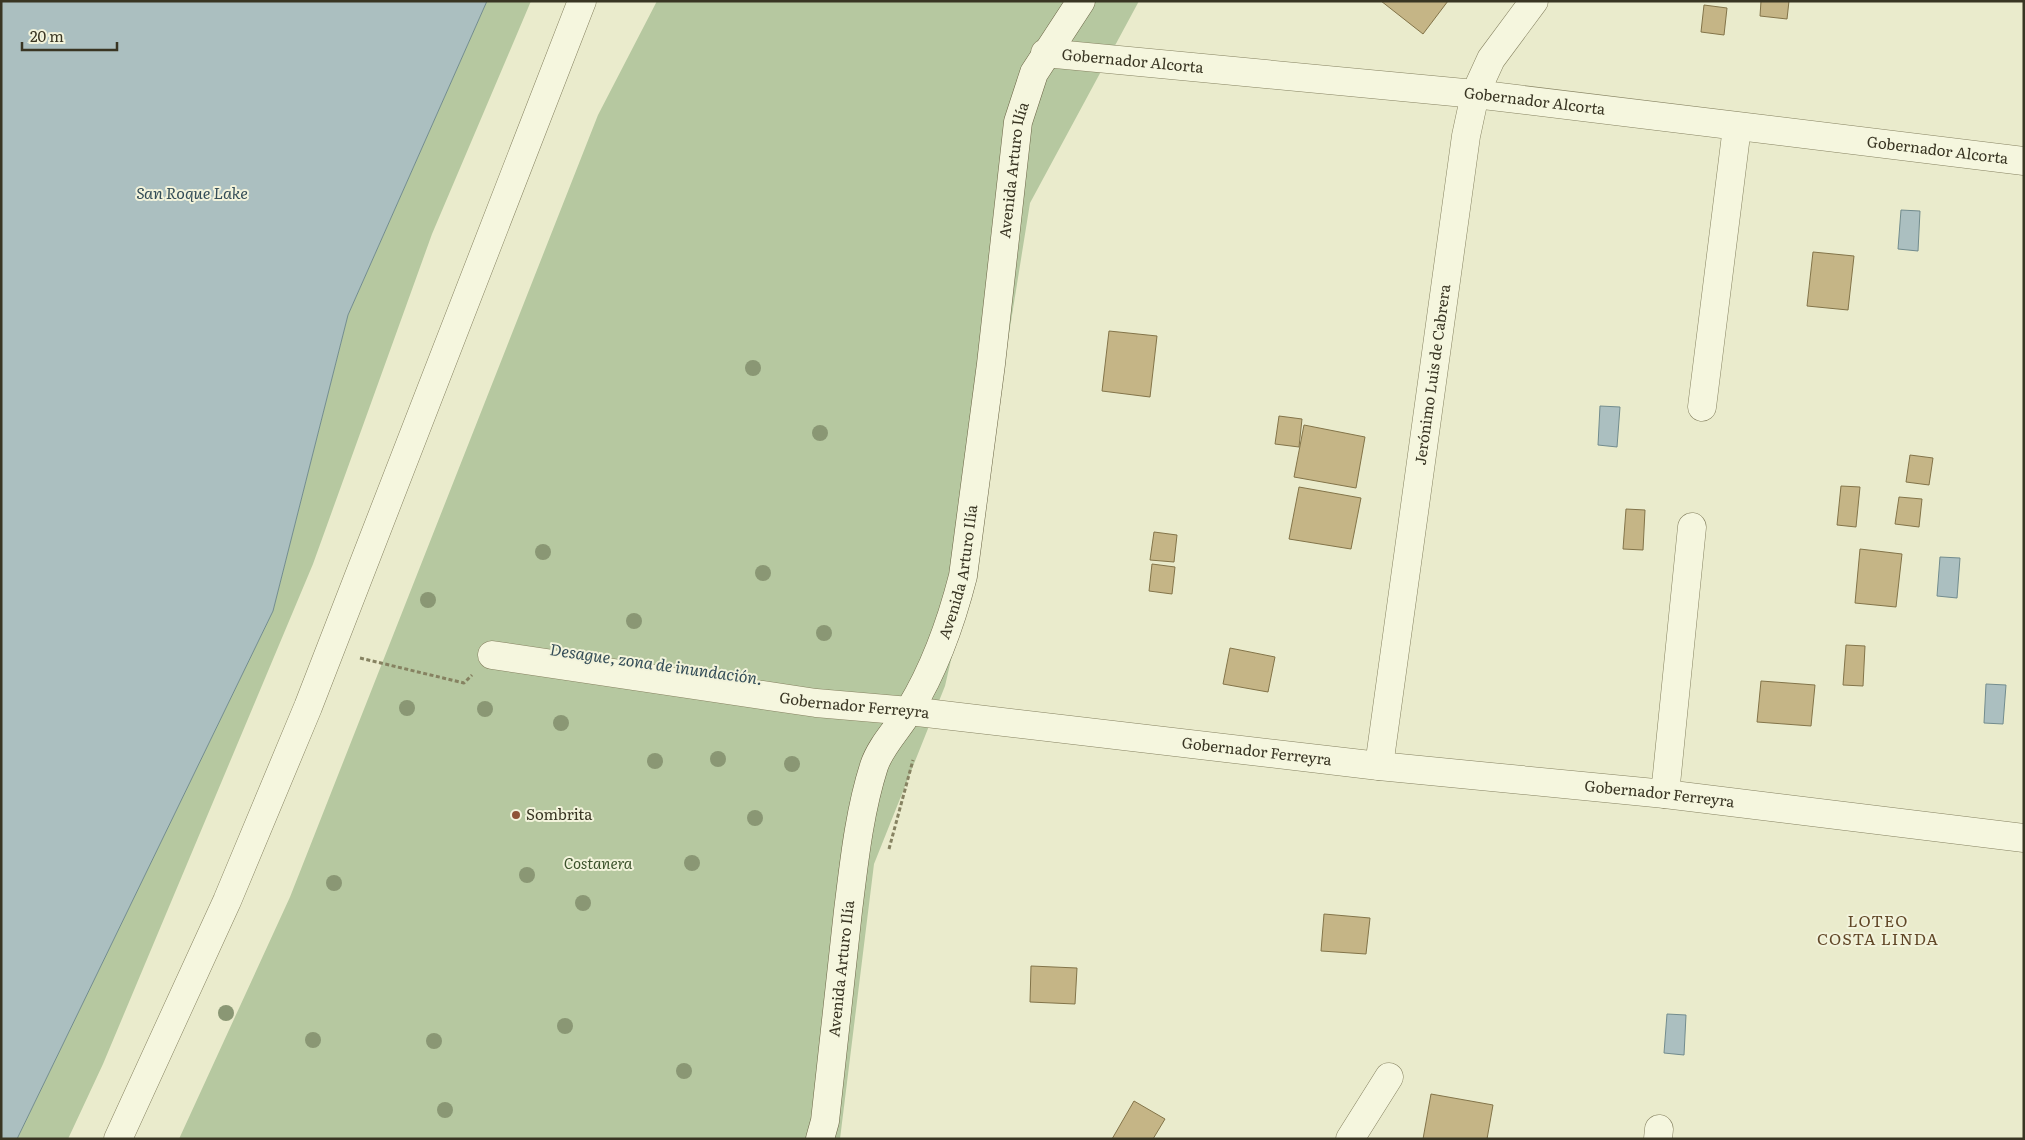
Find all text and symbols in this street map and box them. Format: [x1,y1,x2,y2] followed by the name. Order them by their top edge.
[22,20,118,52] scale bar
[30,24,64,47] text: 20 m
[1061,42,1206,78] street label: Gobernador Alcorta
[1463,80,1608,120] street label: Gobernador Alcorta
[992,98,1034,239] street label: Avenida Arturo Ilía
[1866,129,2011,169] street label: Gobernador Alcorta
[136,180,248,204] water label: San Roque Lake
[1408,282,1456,466] street label: Jerónimo Luis de Cabrera
[932,502,982,642] street label: Avenida Arturo Ilía
[548,636,764,690] water label: Desague, zona de inundación.
[778,685,932,723] street label: Gobernador Ferreyra
[1181,730,1334,771] street label: Gobernador Ferreyra
[1583,773,1737,813] street label: Gobernador Ferreyra
[526,802,593,825] place label: Sombrita
[510,809,522,821] marker: Sombrita
[564,851,633,874] park label: Costanera
[821,898,859,1038] street label: Avenida Arturo Ilía
[1817,908,1939,950] district label: LOTEO COSTA LINDA

